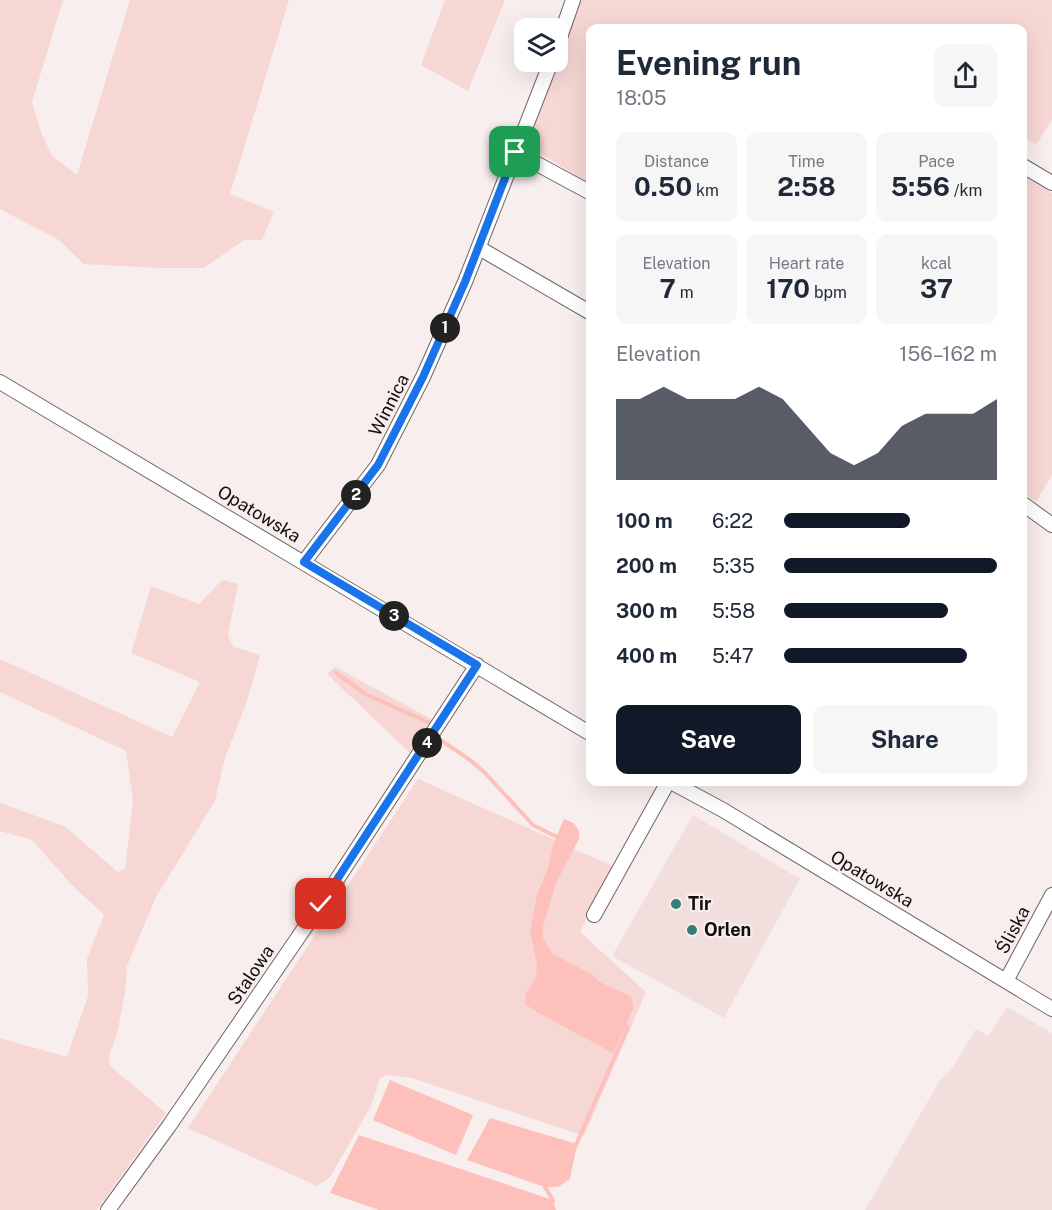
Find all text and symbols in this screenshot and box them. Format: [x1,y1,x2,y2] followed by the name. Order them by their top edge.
[514,18,568,72] map controls
[514,18,568,72] button: layers
[616,44,801,82] text: Evening run
[934,44,997,107] button: share
[616,86,667,110] text: 18:05
[489,126,540,177] pin
[498,135,531,168] icon: arrive
[644,152,709,171] text: Distance
[788,152,825,171] text: Time
[918,152,955,171] text: Pace
[634,171,692,202] text: 0.50
[777,171,836,202] text: 2:58
[891,171,950,202] text: 5:56
[692,181,719,200] text: km
[950,181,982,200] text: /km
[643,254,710,273] text: Elevation
[769,254,844,273] text: Heart rate
[921,254,952,273] text: kcal
[659,273,676,304] text: 7
[766,273,810,304] text: 170
[920,273,953,304] text: 37
[676,283,694,302] text: m
[810,283,847,302] text: bpm
[430,313,460,343] pin: 1
[442,318,448,337] text: 1
[616,342,701,366] text: Elevation
[899,342,997,366] text: 156–162 m
[364,370,413,439] street label: Winnica
[341,480,371,510] pin: 2
[214,481,304,546] street label: Opatowska
[351,485,361,504] text: 2
[616,509,673,533] text: 100 m
[712,509,753,533] text: 6:22
[616,554,677,578] text: 200 m
[712,554,755,578] text: 5:35
[616,599,677,623] text: 300 m
[712,599,755,623] text: 5:58
[379,601,409,631] pin: 3
[389,606,399,625] text: 3
[616,644,677,668] text: 400 m
[712,644,754,668] text: 5:47
[616,705,801,774] button: Save
[813,705,997,774] button: Share
[412,728,442,758] pin: 4
[422,733,432,752] text: 4
[827,846,917,911] street label: Opatowska
[295,878,346,929] pin
[304,887,337,920] icon: check
[688,893,712,914] place label: Tir
[669,897,683,911] marker: Tir
[990,902,1034,957] street label: Śliska
[704,919,751,940] place label: Orlen
[685,923,699,937] marker: Orlen
[223,941,278,1009] street label: Stalowa

